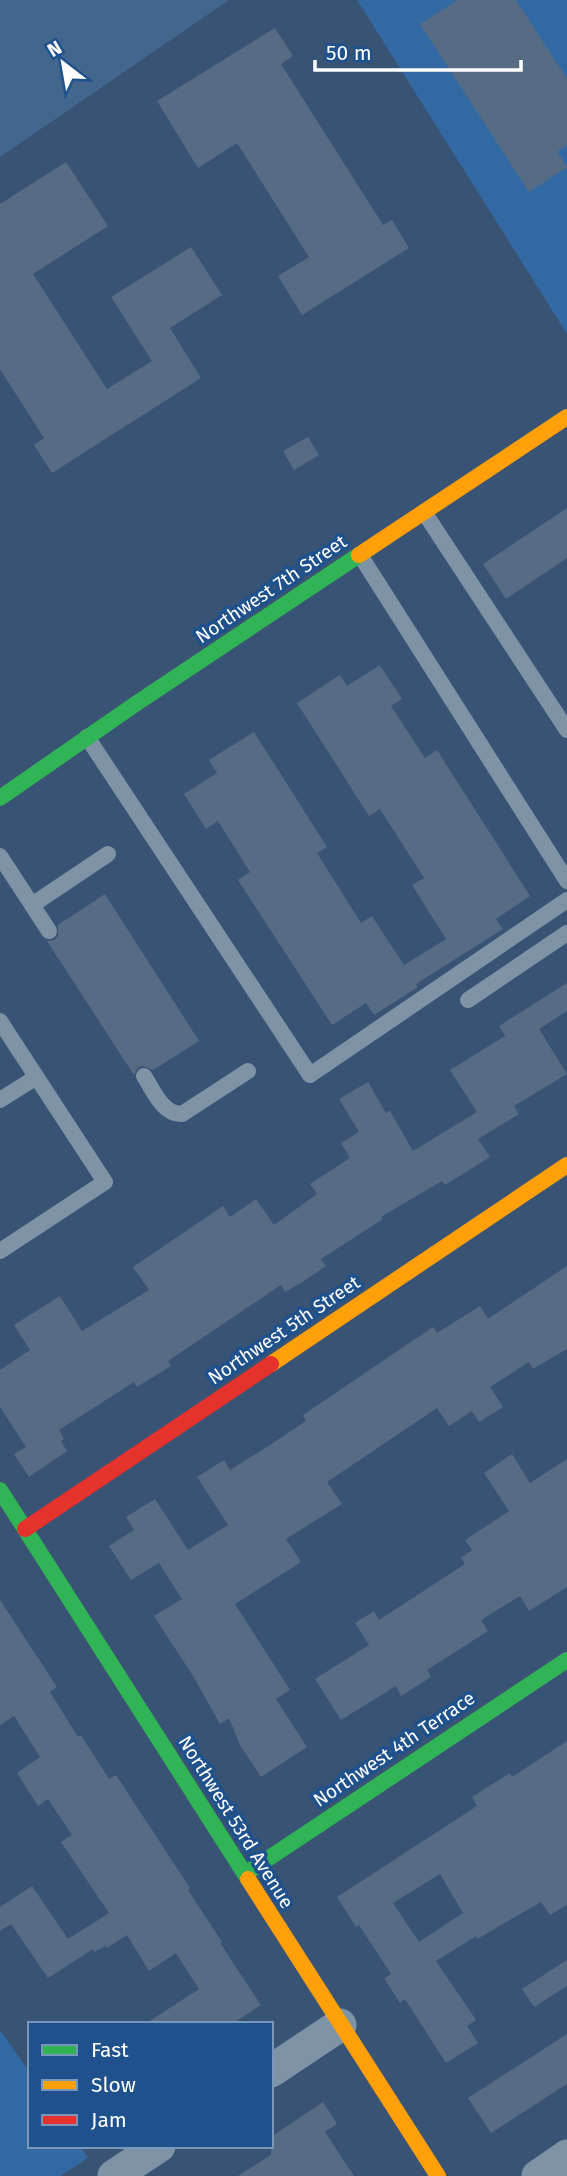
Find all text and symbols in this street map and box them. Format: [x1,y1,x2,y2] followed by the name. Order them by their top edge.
[28,28,98,98] north arrow
[315,28,522,72] scale bar
[43,36,66,62] text: N
[326,40,372,66] text: 50 m
[191,530,351,648] street label: Northwest 7th Street
[204,1271,364,1389] street label: Northwest 5th Street
[309,1686,479,1812] street label: Northwest 4th Terrace
[173,1731,299,1913] street label: Northwest 53rd Avenue
[28,2022,273,2148] legend
[91,2037,129,2063] text: Fast
[91,2072,136,2098] text: Slow
[91,2107,127,2133] text: Jam

